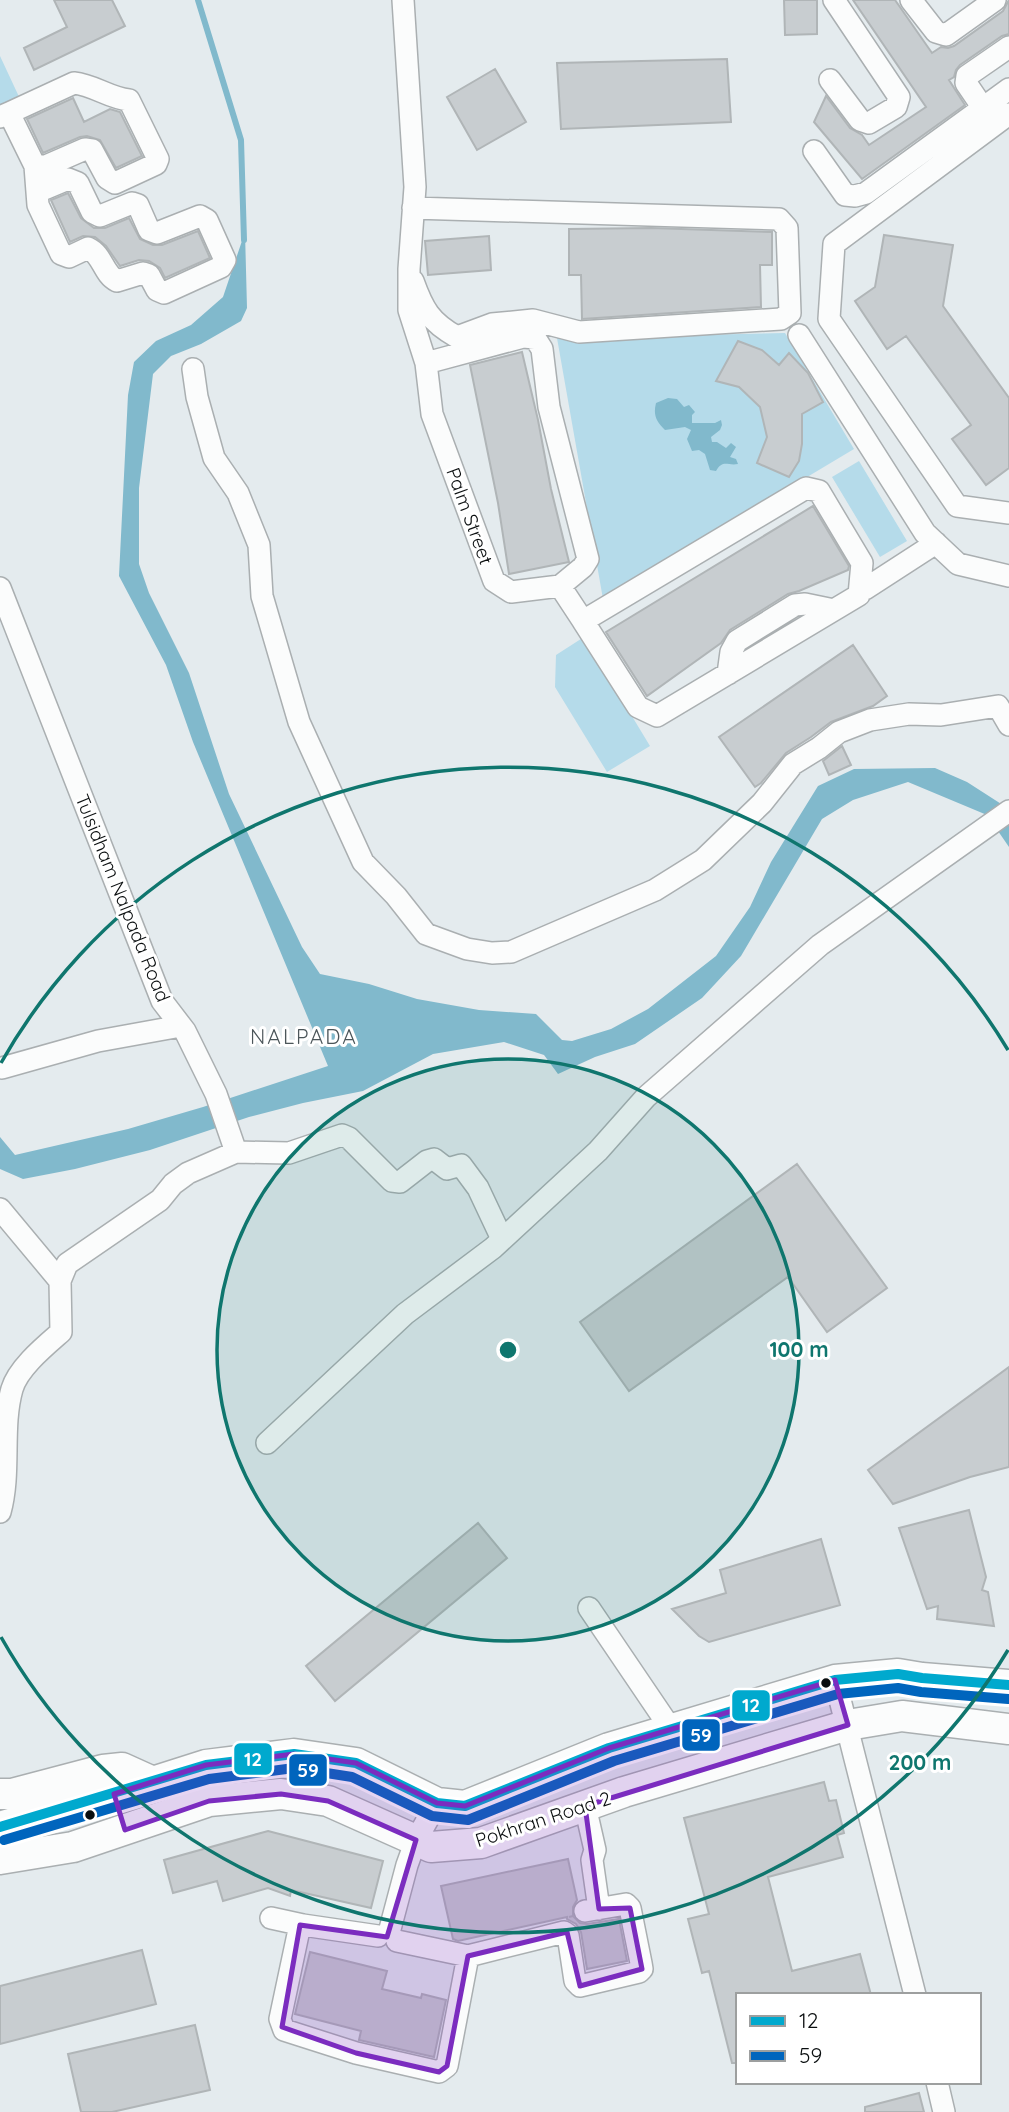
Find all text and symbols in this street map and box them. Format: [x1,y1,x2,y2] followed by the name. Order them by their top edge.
[441,464,499,568] street label: Palm Street
[70,791,176,1005] street label: Tulsidham Nalpada Road
[250,1023,358,1049] district label: NALPADA
[769,1336,829,1362] text: 100 m
[496,1338,520,1362] centre of rings
[819,1676,833,1690] unlabelled marker
[731,1689,771,1722] line badge: 12
[742,1693,760,1717] text: 12
[681,1718,721,1752] line badge: 59
[690,1723,712,1747] text: 59
[233,1742,273,1776] line badge: 12
[244,1747,262,1771] text: 12
[889,1749,951,1775] text: 200 m
[288,1753,328,1787] line badge: 59
[297,1758,319,1782] text: 59
[472,1786,614,1852] street label: Pokhran Road 2
[83,1808,97,1822] unlabelled marker
[736,1993,981,2084] legend
[799,2007,818,2033] text: 12
[799,2042,822,2068] text: 59

